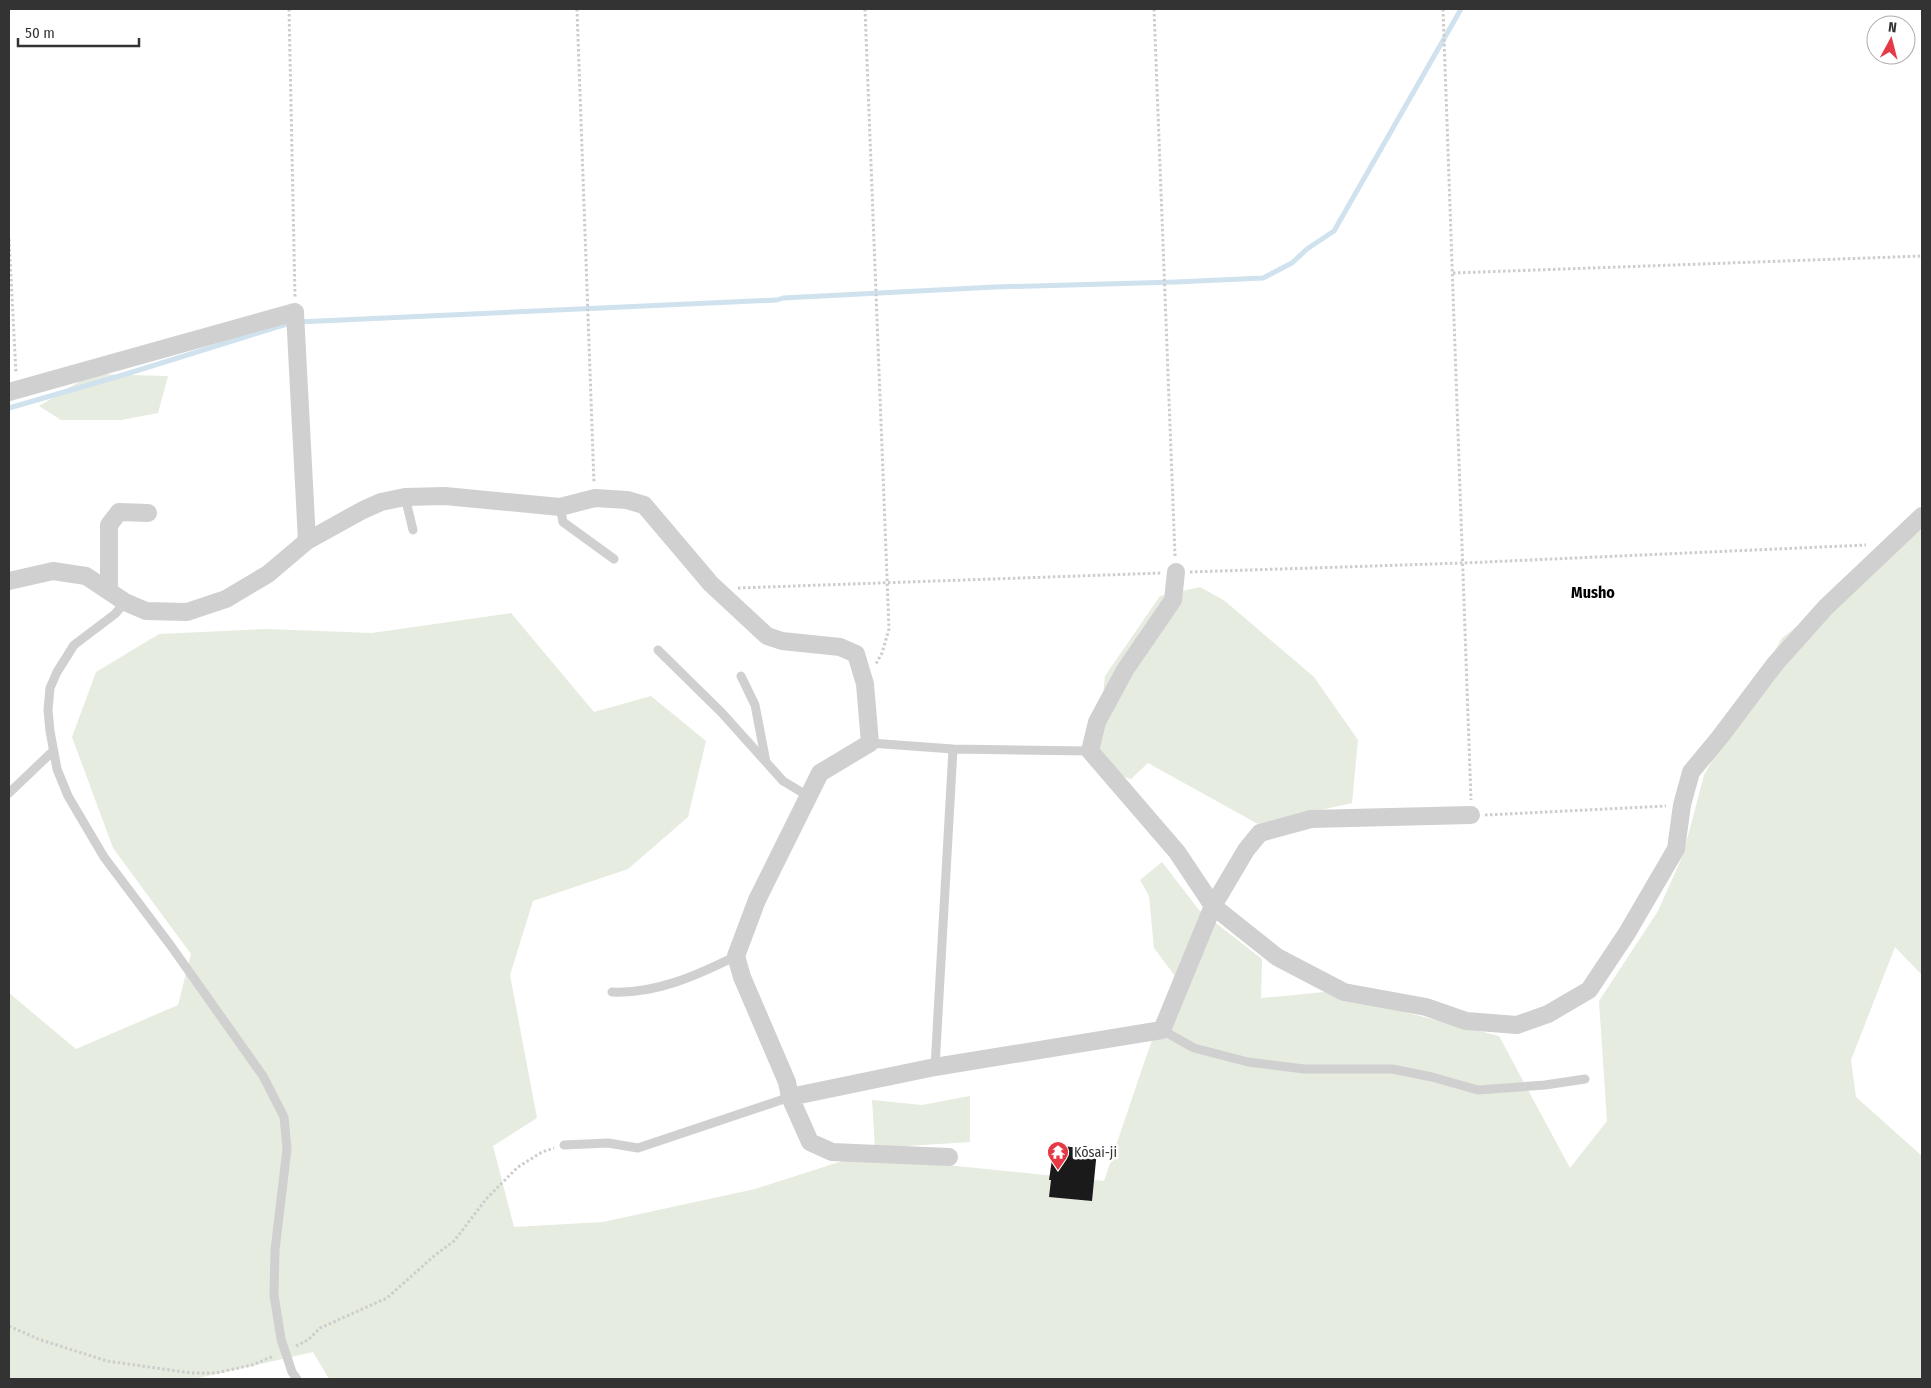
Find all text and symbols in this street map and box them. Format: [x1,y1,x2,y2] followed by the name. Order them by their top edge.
[18,15,139,47] scale bar
[1866,15,1916,65] north arrow
[1887,19,1898,37] text: N
[25,24,55,42] text: 50 m
[1571,583,1615,602] district label: Musho
[1046,1140,1070,1171] temple icon: Kōsai-ji
[1074,1144,1117,1161] place label: Kōsai-ji

